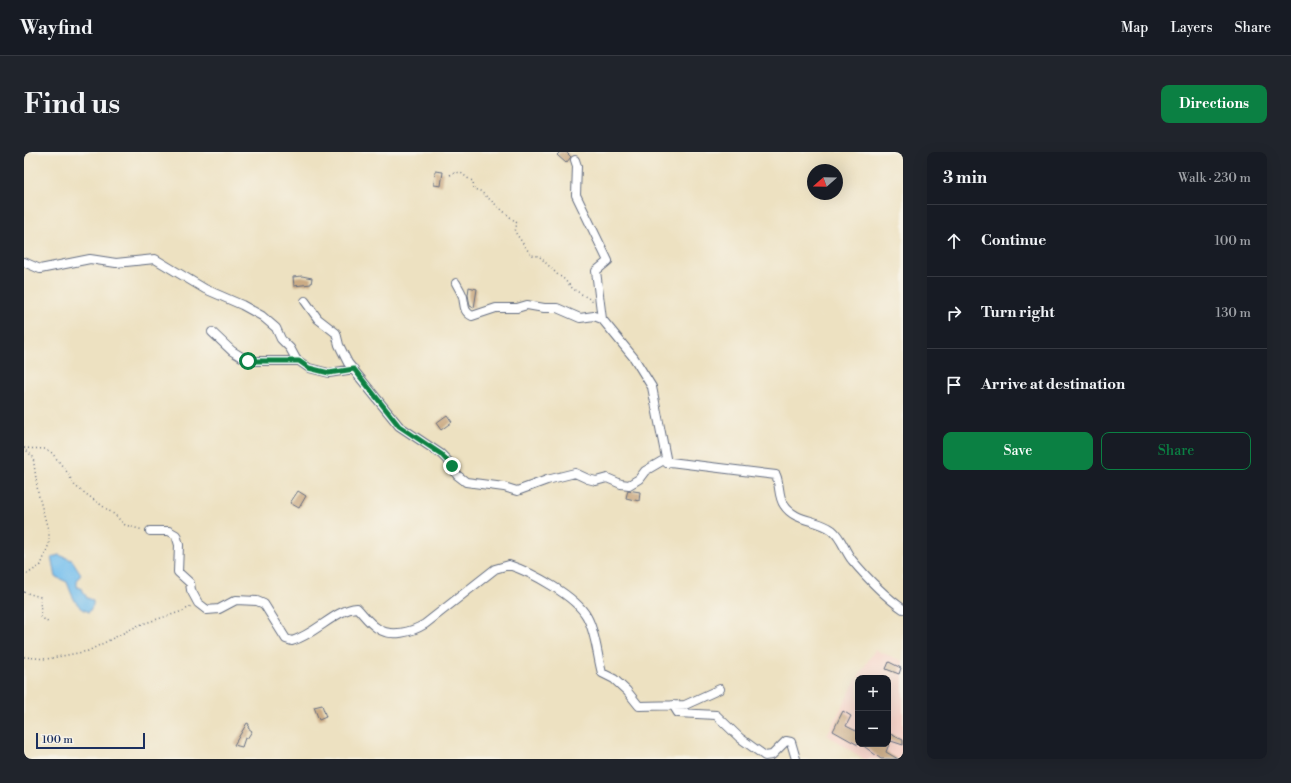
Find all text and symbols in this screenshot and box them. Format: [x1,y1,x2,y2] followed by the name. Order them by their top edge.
[20,16,93,40] text: Wayfind
[1121,19,1148,37] text: Map
[1170,19,1213,37] text: Layers
[1235,19,1271,37] text: Share
[1161,85,1267,123] button: Directions
[24,87,120,122] text: Find us
[807,164,843,200] north arrow
[943,167,987,189] text: 3 min
[1178,170,1251,186] text: Walk · 230 m
[943,230,965,252] icon: ahead
[981,231,1046,250] text: Continue
[1215,233,1251,249] text: 100 m
[943,302,965,324] icon: right
[981,303,1055,322] text: Turn right
[1216,305,1251,321] text: 130 m
[239,352,257,370] route start
[943,374,965,396] icon: arrive
[981,375,1125,394] text: Arrive at destination
[943,432,1093,470] button: Save
[1101,432,1251,470] button: Share
[443,457,461,475] route end
[855,675,891,747] map controls
[855,675,891,711] button: +
[855,711,891,747] button: −
[36,731,145,750] scale bar
[42,733,73,747] text: 100 m

